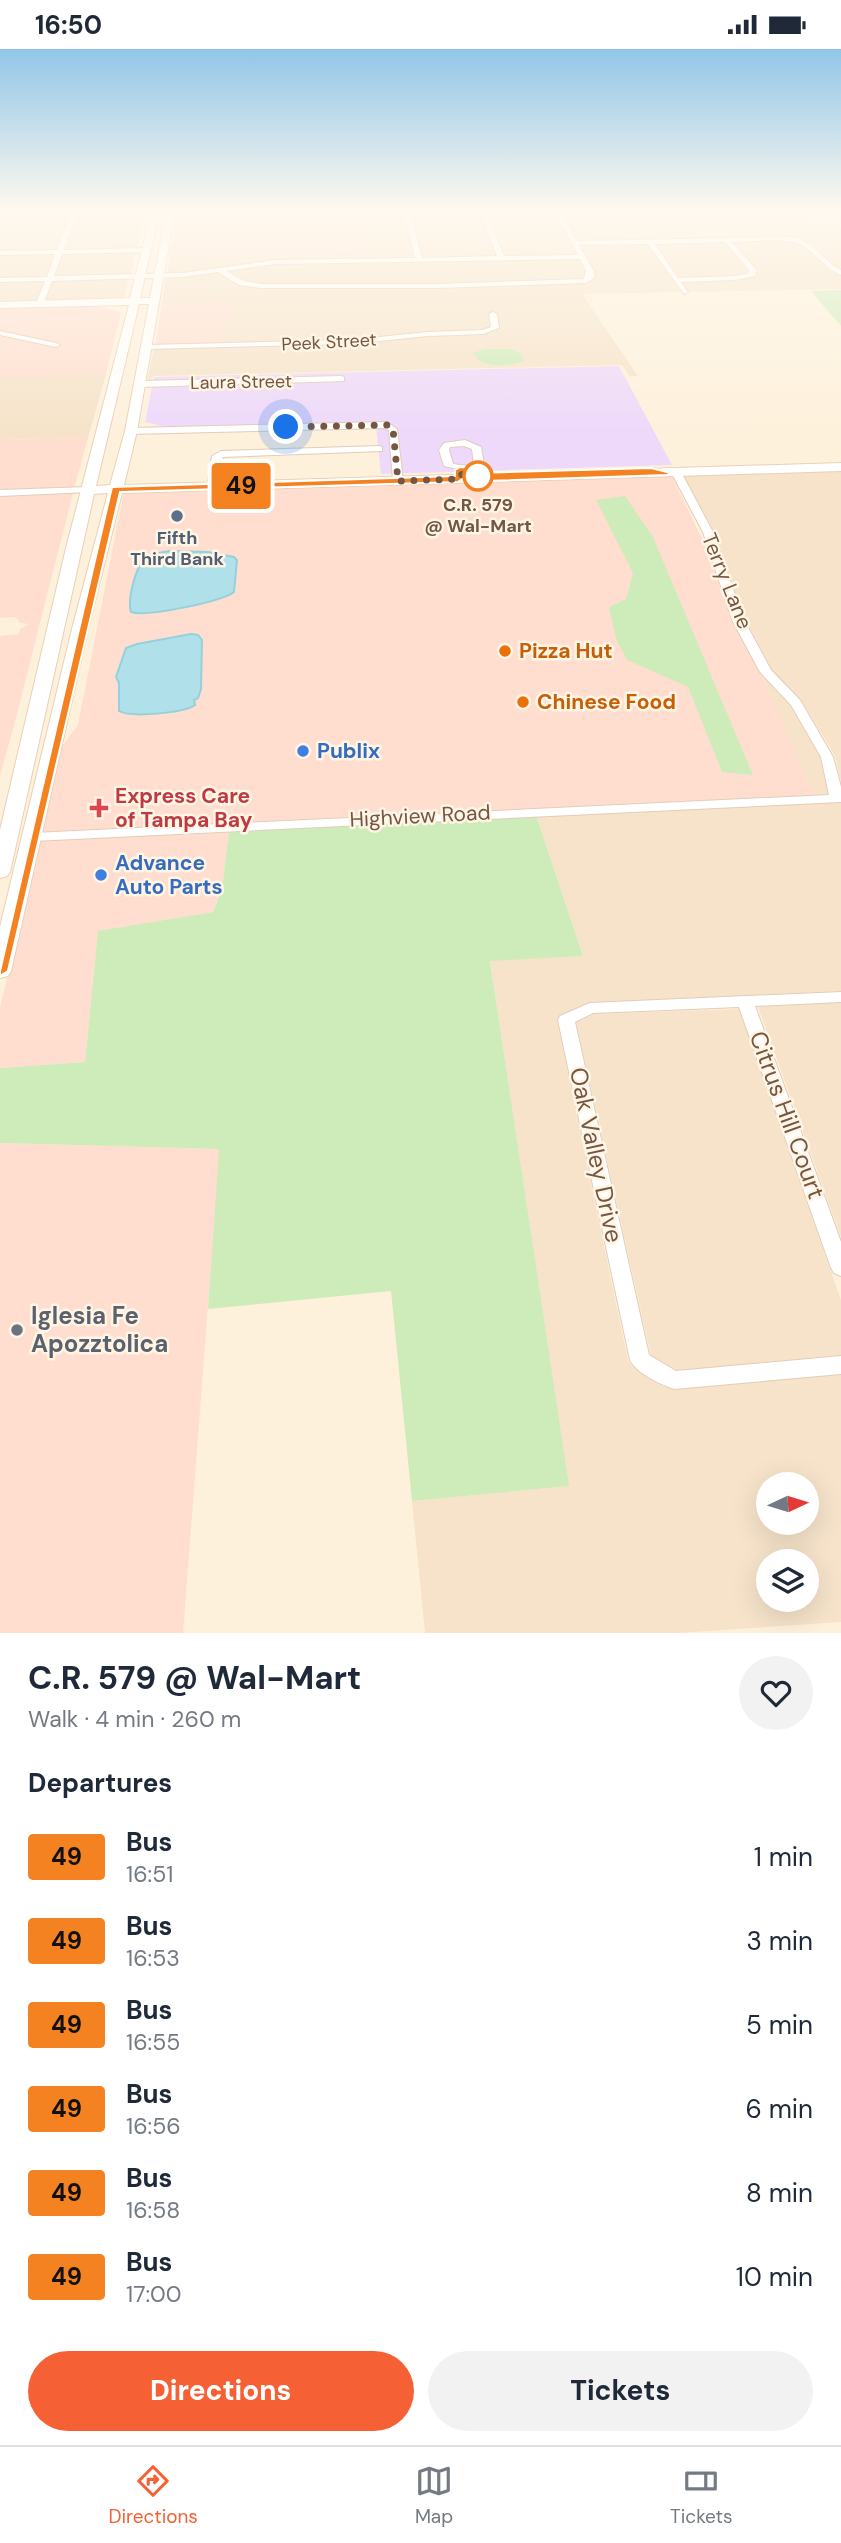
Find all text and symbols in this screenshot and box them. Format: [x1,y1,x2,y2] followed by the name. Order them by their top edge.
[35,8,102,42] text: 16:50
[281,328,377,356] street label: Peek Street
[190,369,292,395] street label: Laura Street
[268,409,303,444] your location
[463,461,493,491] marker: C.R. 579 @ Wal-Mart
[210,463,272,509] line badge: 49
[226,470,256,501] text: 49
[424,493,532,538] place label: C.R. 579 @ Wal-Mart
[169,508,185,524] marker: Fifth Third Bank
[130,526,224,571] place label: Fifth Third Bank
[695,529,759,633] street label: Terry Lane
[519,637,613,665] place label: Pizza Hut
[497,643,513,659] marker: Pizza Hut
[537,688,676,716] place label: Chinese Food
[515,694,531,710] marker: Chinese Food
[317,737,380,765] place label: Publix
[295,743,311,759] marker: Publix
[115,782,253,834] place label: Express Care of Tampa Bay
[89,798,109,818] marker: Express Care of Tampa Bay
[349,798,491,834] street label: Highview Road
[115,849,223,901] place label: Advance Auto Parts
[93,867,109,883] marker: Advance Auto Parts
[743,1027,832,1203] street label: Citrus Hill Court
[563,1064,630,1245] street label: Oak Valley Drive
[31,1300,168,1359] place label: Iglesia Fe Apozztolica
[9,1322,25,1338] marker: Iglesia Fe Apozztolica
[756,1472,819,1535] north arrow
[756,1472,819,1612] map controls
[756,1549,819,1612] button: layers
[28,1656,361,1699] text: C.R. 579 @ Wal-Mart
[739,1656,813,1730] button: heart
[28,1704,241,1734] text: Walk · 4 min · 260 m
[28,1766,172,1800] text: Departures
[126,1825,172,1859] text: Bus
[754,1840,813,1874] text: 1 min
[51,1841,82,1872] text: 49
[126,1859,173,1889] text: 16:51
[126,1909,172,1943] text: Bus
[746,1924,813,1958] text: 3 min
[51,1925,82,1956] text: 49
[126,1943,180,1973] text: 16:53
[126,1993,172,2027] text: Bus
[746,2008,813,2042] text: 5 min
[51,2009,82,2040] text: 49
[126,2027,180,2057] text: 16:55
[126,2077,172,2111] text: Bus
[745,2092,813,2126] text: 6 min
[51,2093,82,2124] text: 49
[126,2111,181,2141] text: 16:56
[126,2161,172,2195] text: Bus
[746,2176,813,2210] text: 8 min
[51,2177,82,2208] text: 49
[126,2195,180,2225] text: 16:58
[126,2245,172,2279] text: Bus
[736,2260,813,2294] text: 10 min
[51,2261,82,2292] text: 49
[126,2279,182,2309] text: 17:00
[28,2351,414,2431] button: Directions
[428,2351,813,2431] button: Tickets
[108,2462,198,2529] tab: Directions
[415,2462,453,2529] tab: Map
[670,2462,733,2529] tab: Tickets

